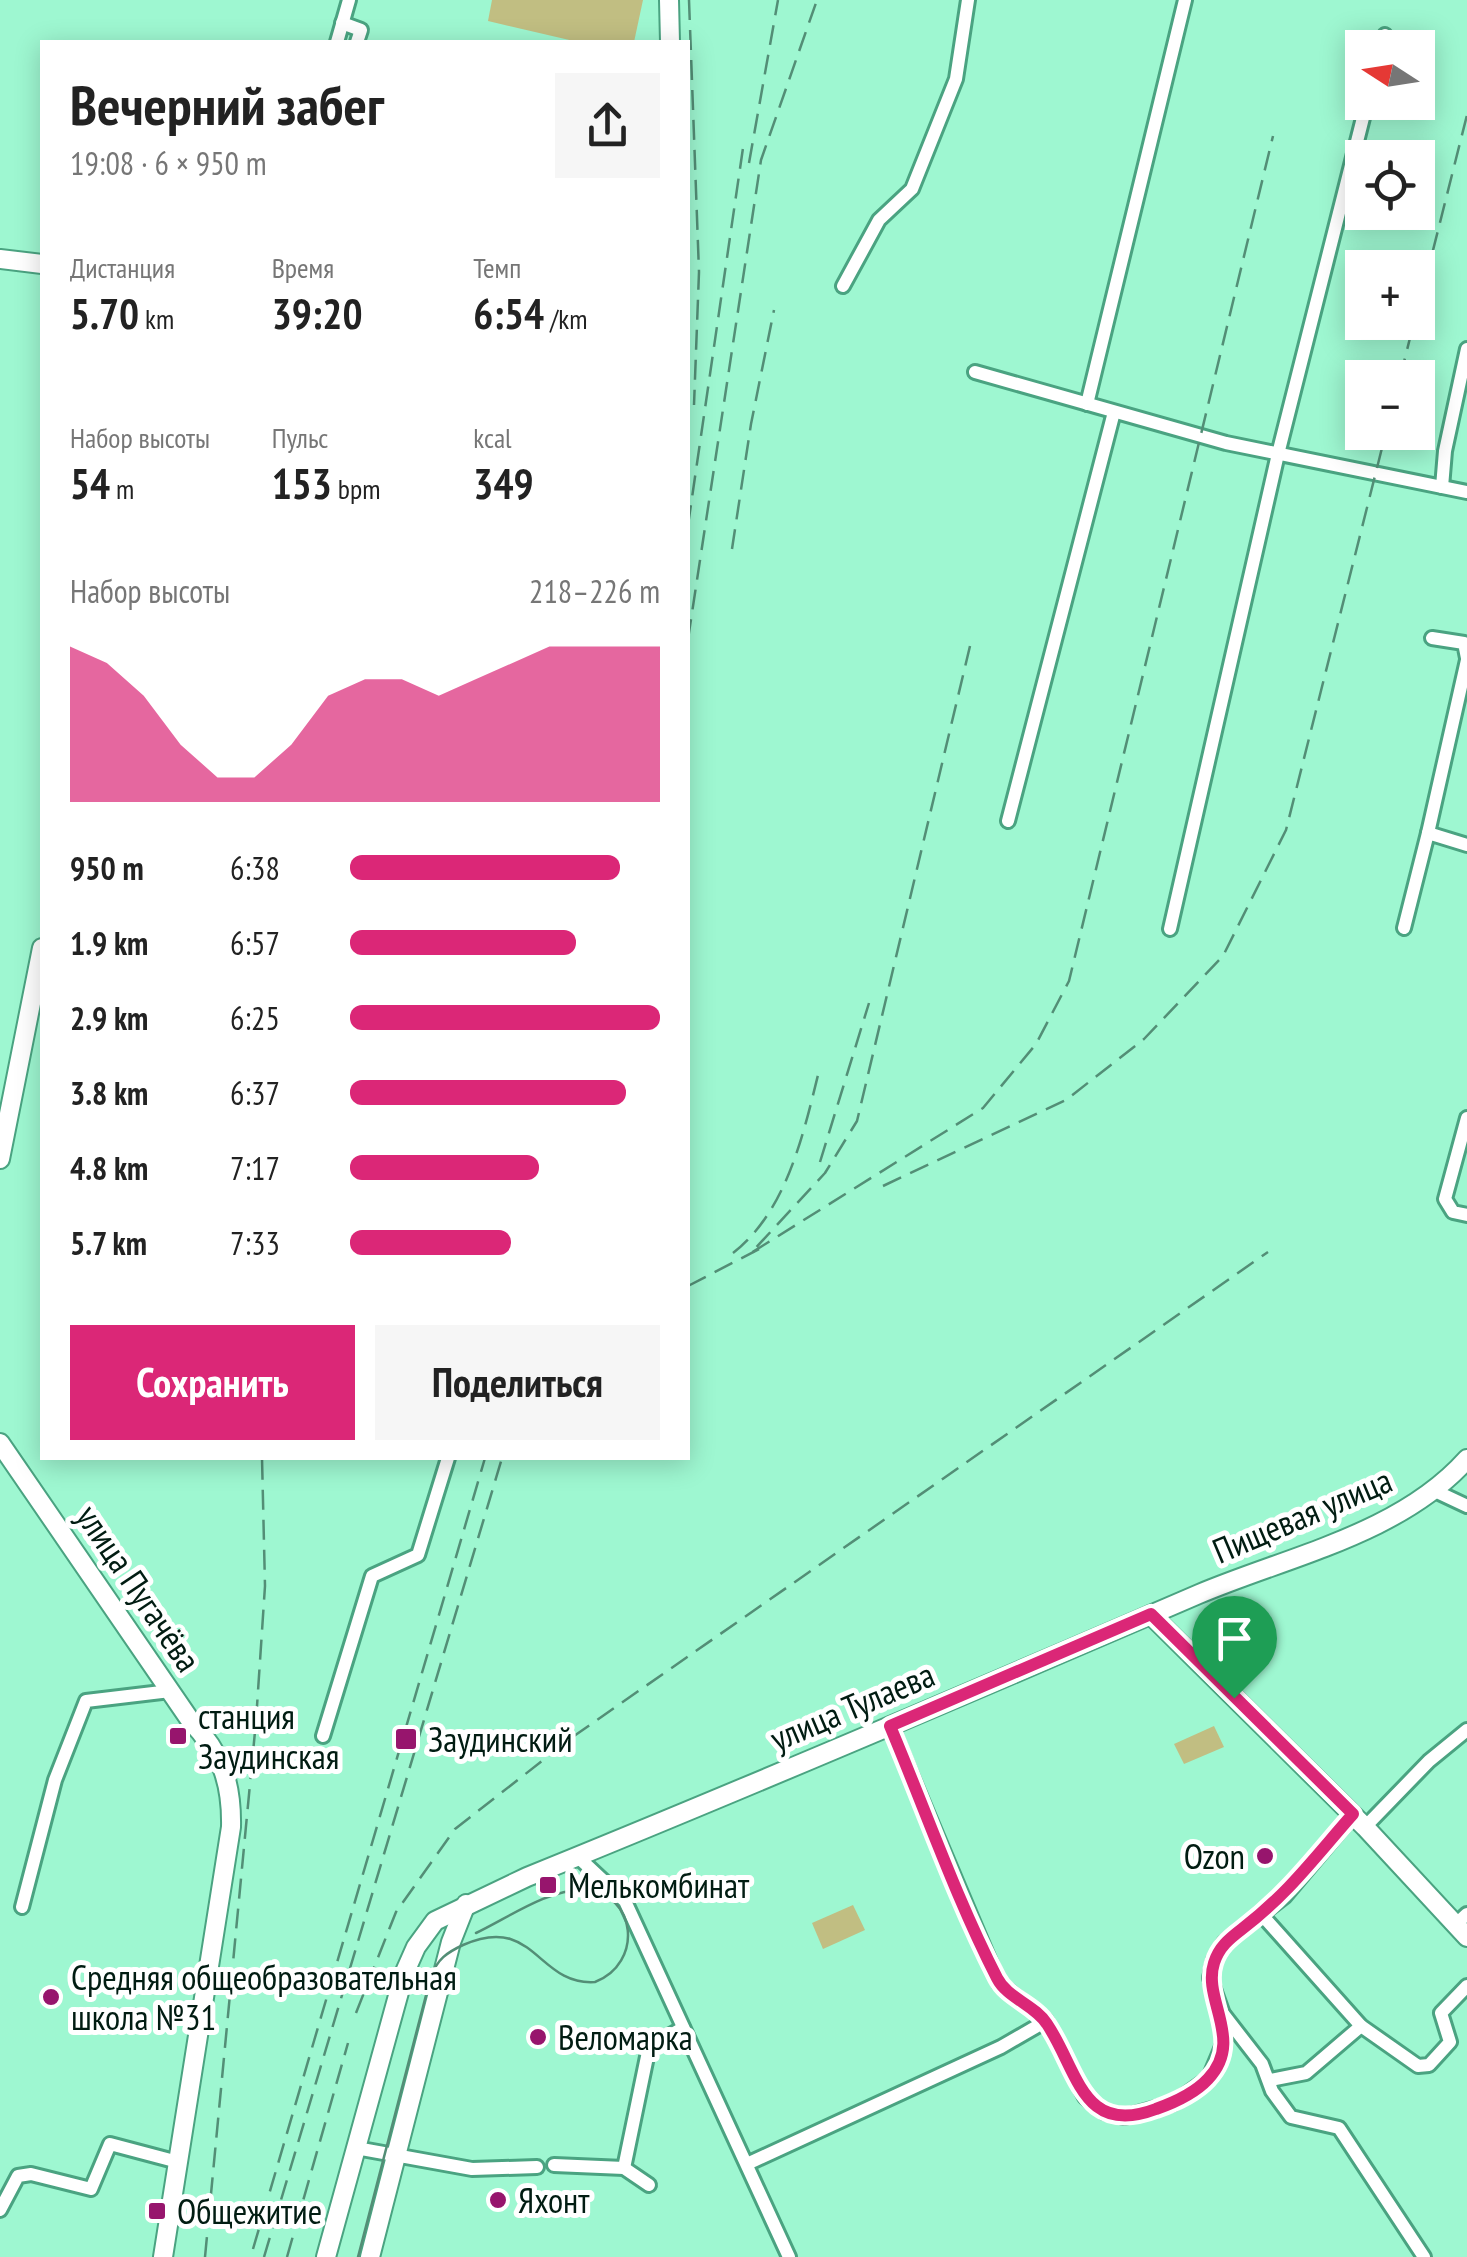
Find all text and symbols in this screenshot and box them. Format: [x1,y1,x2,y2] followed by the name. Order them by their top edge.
[1345,30,1435,120] north arrow
[1345,30,1435,450] map controls
[70,69,384,140] text: Вечерний забег
[555,73,660,178] button: share
[1345,140,1435,230] button: locate
[70,142,267,184] text: 19:08 · 6 × 950 m
[70,249,175,286] text: Дистанция
[272,249,334,286] text: Время
[473,249,521,286] text: Темп
[1345,250,1435,340] button: +
[70,286,139,341] text: 5.70
[272,286,363,341] text: 39:20
[473,286,544,341] text: 6:54
[139,300,174,337] text: km
[544,300,587,337] text: /km
[1345,360,1435,450] button: −
[70,419,210,456] text: Набор высоты
[272,419,328,456] text: Пульс
[473,419,512,456] text: kcal
[70,456,110,511] text: 54
[272,456,332,511] text: 153
[473,456,534,511] text: 349
[110,470,134,507] text: m
[332,470,380,507] text: bpm
[70,570,230,612] text: Набор высоты
[529,570,660,612] text: 218–226 m
[70,847,144,889] text: 950 m
[230,847,280,889] text: 6:38
[70,922,148,964] text: 1.9 km
[230,922,280,964] text: 6:57
[70,997,148,1039] text: 2.9 km
[230,997,280,1039] text: 6:25
[70,1072,148,1114] text: 3.8 km
[230,1072,280,1114] text: 6:37
[70,1147,148,1189] text: 4.8 km
[230,1147,280,1189] text: 7:17
[70,1222,147,1264] text: 5.7 km
[230,1222,280,1264] text: 7:33
[70,1325,355,1440] button: Сохранить
[375,1325,660,1440] button: Поделиться
[1205,1457,1399,1573] street label: Пищевая улица
[66,1496,212,1680] street label: улица Пугачёва
[1192,1596,1277,1699] pin
[1207,1611,1262,1666] icon: arrive
[763,1651,941,1761] street label: улица Тулаева
[198,1693,339,1779] place label: станция Заудинская
[428,1716,573,1762] place label: Заудинский
[167,1725,189,1747] marker: станция Заудинская
[393,1726,419,1752] marker: Заудинский
[1184,1833,1245,1879] place label: Ozon
[1254,1845,1276,1867] marker: Ozon
[568,1862,750,1908] place label: Мелькомбинат
[537,1874,559,1896] marker: Мелькомбинат
[71,1954,457,2040] place label: Средняя общеобразовательная школа №31
[40,1986,62,2008] marker: Средняя общеобразовательная школа №31
[558,2014,693,2060] place label: Веломарка
[527,2026,549,2048] marker: Веломарка
[518,2177,590,2223] place label: Яхонт
[177,2188,322,2234] place label: Общежитие
[487,2189,509,2211] marker: Яхонт
[146,2200,168,2222] marker: Общежитие

